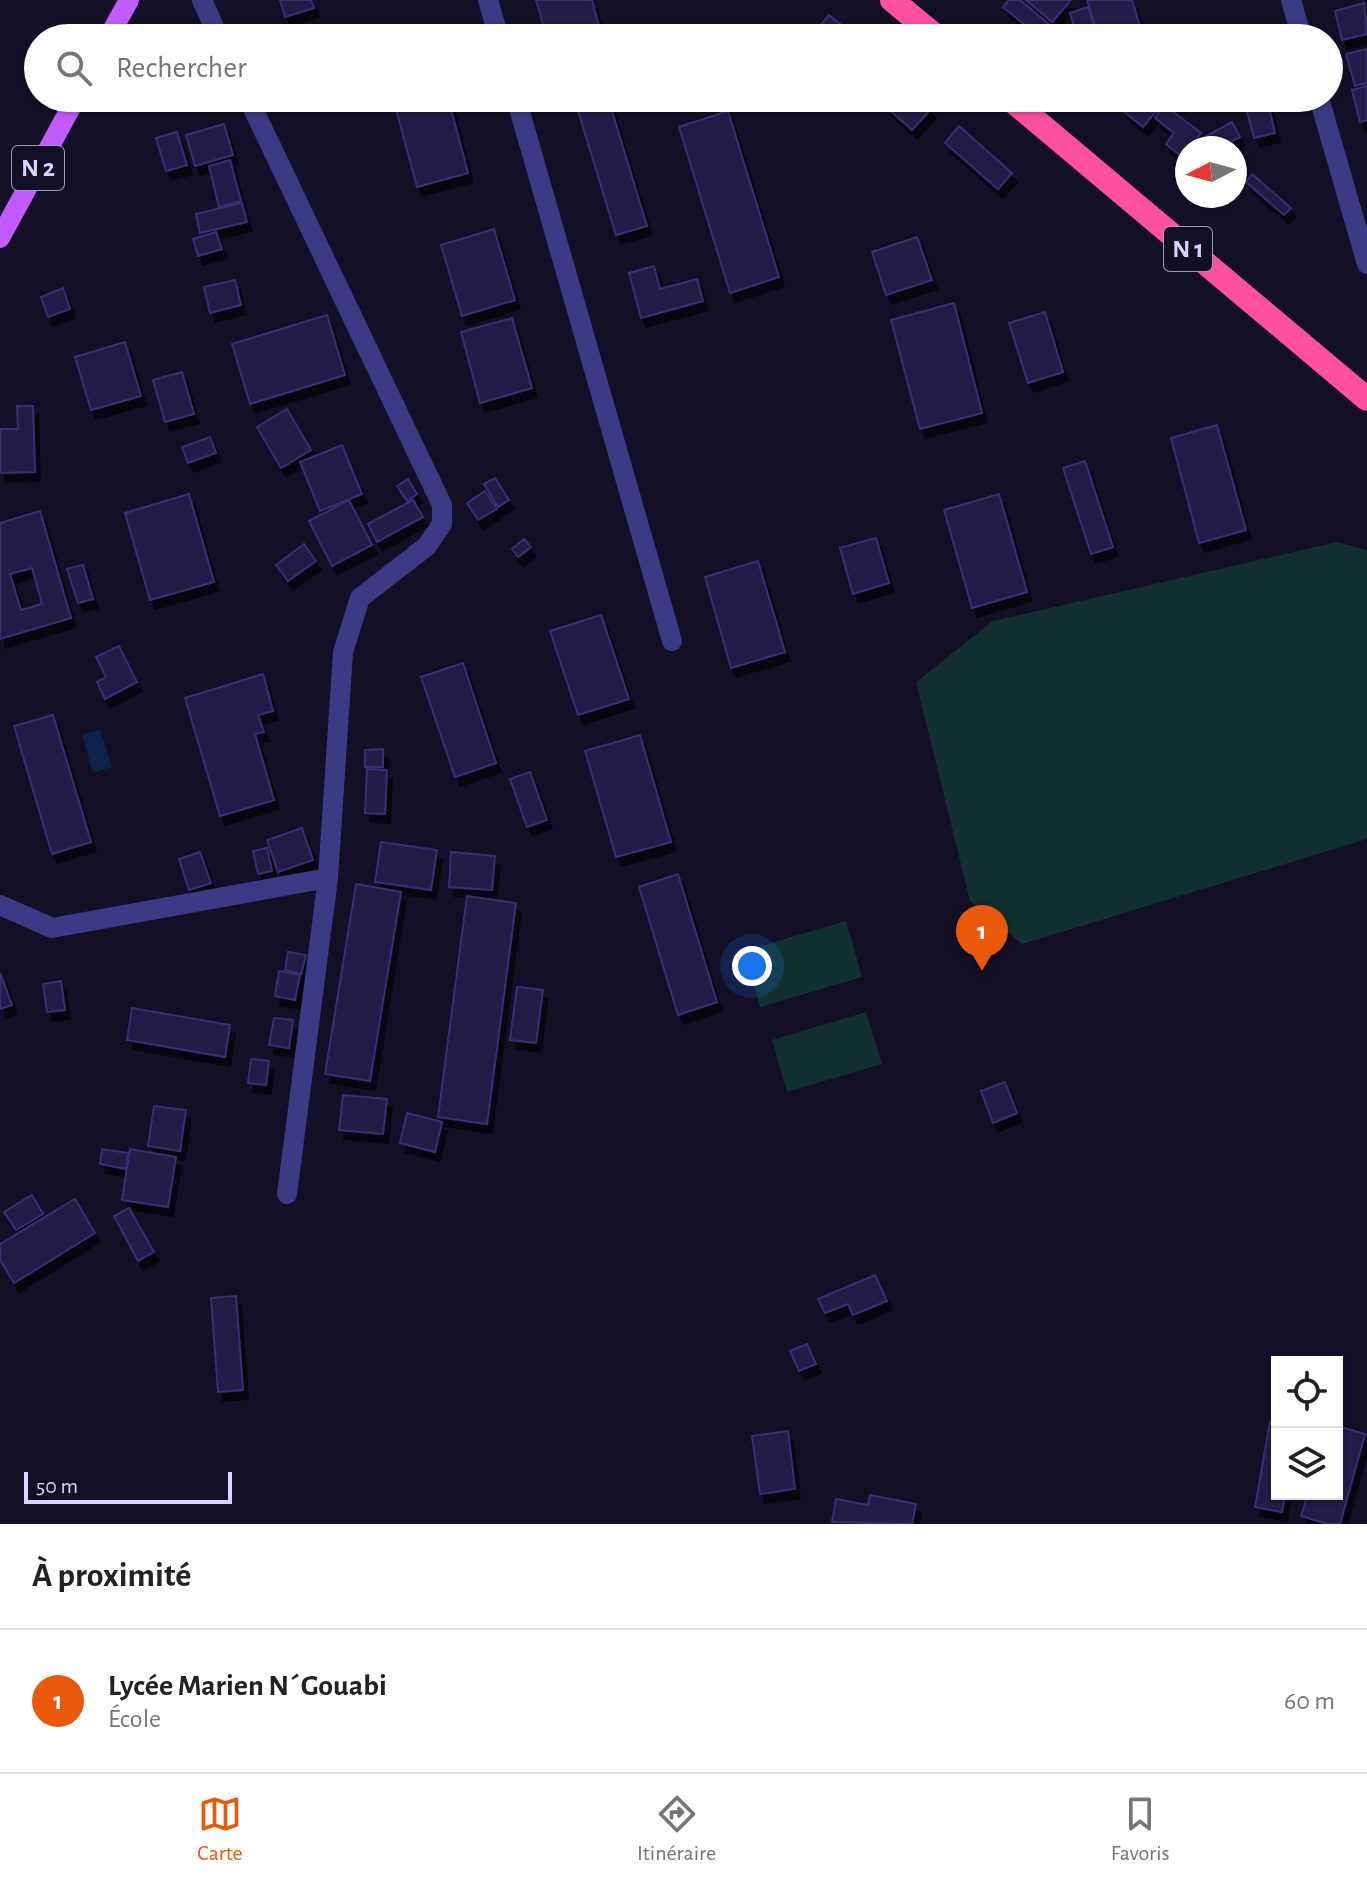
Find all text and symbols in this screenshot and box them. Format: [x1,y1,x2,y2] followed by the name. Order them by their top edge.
[24,24,1343,112] search box
[52,46,96,90] icon: search
[116,53,247,83] text: Rechercher
[1175,136,1247,208] north arrow
[12,146,64,190] road number: N 2
[1164,227,1212,271] road number: N 1
[956,905,1008,971] pin: 1
[732,946,772,986] your location
[1271,1356,1343,1500] map controls
[1271,1356,1343,1428] button: locate
[1271,1428,1343,1500] button: layers
[24,1468,232,1504] scale bar
[36,1475,78,1497] text: 50 m
[32,1559,191,1593] text: À proximité
[108,1671,387,1701] text: Lycée Marien N´Gouabi
[53,1688,63,1714] text: 1
[1284,1688,1335,1714] text: 60 m
[108,1706,161,1732] text: École
[197,1792,243,1866] tab: Carte
[637,1792,716,1866] tab: Itinéraire
[1111,1792,1170,1866] tab: Favoris

